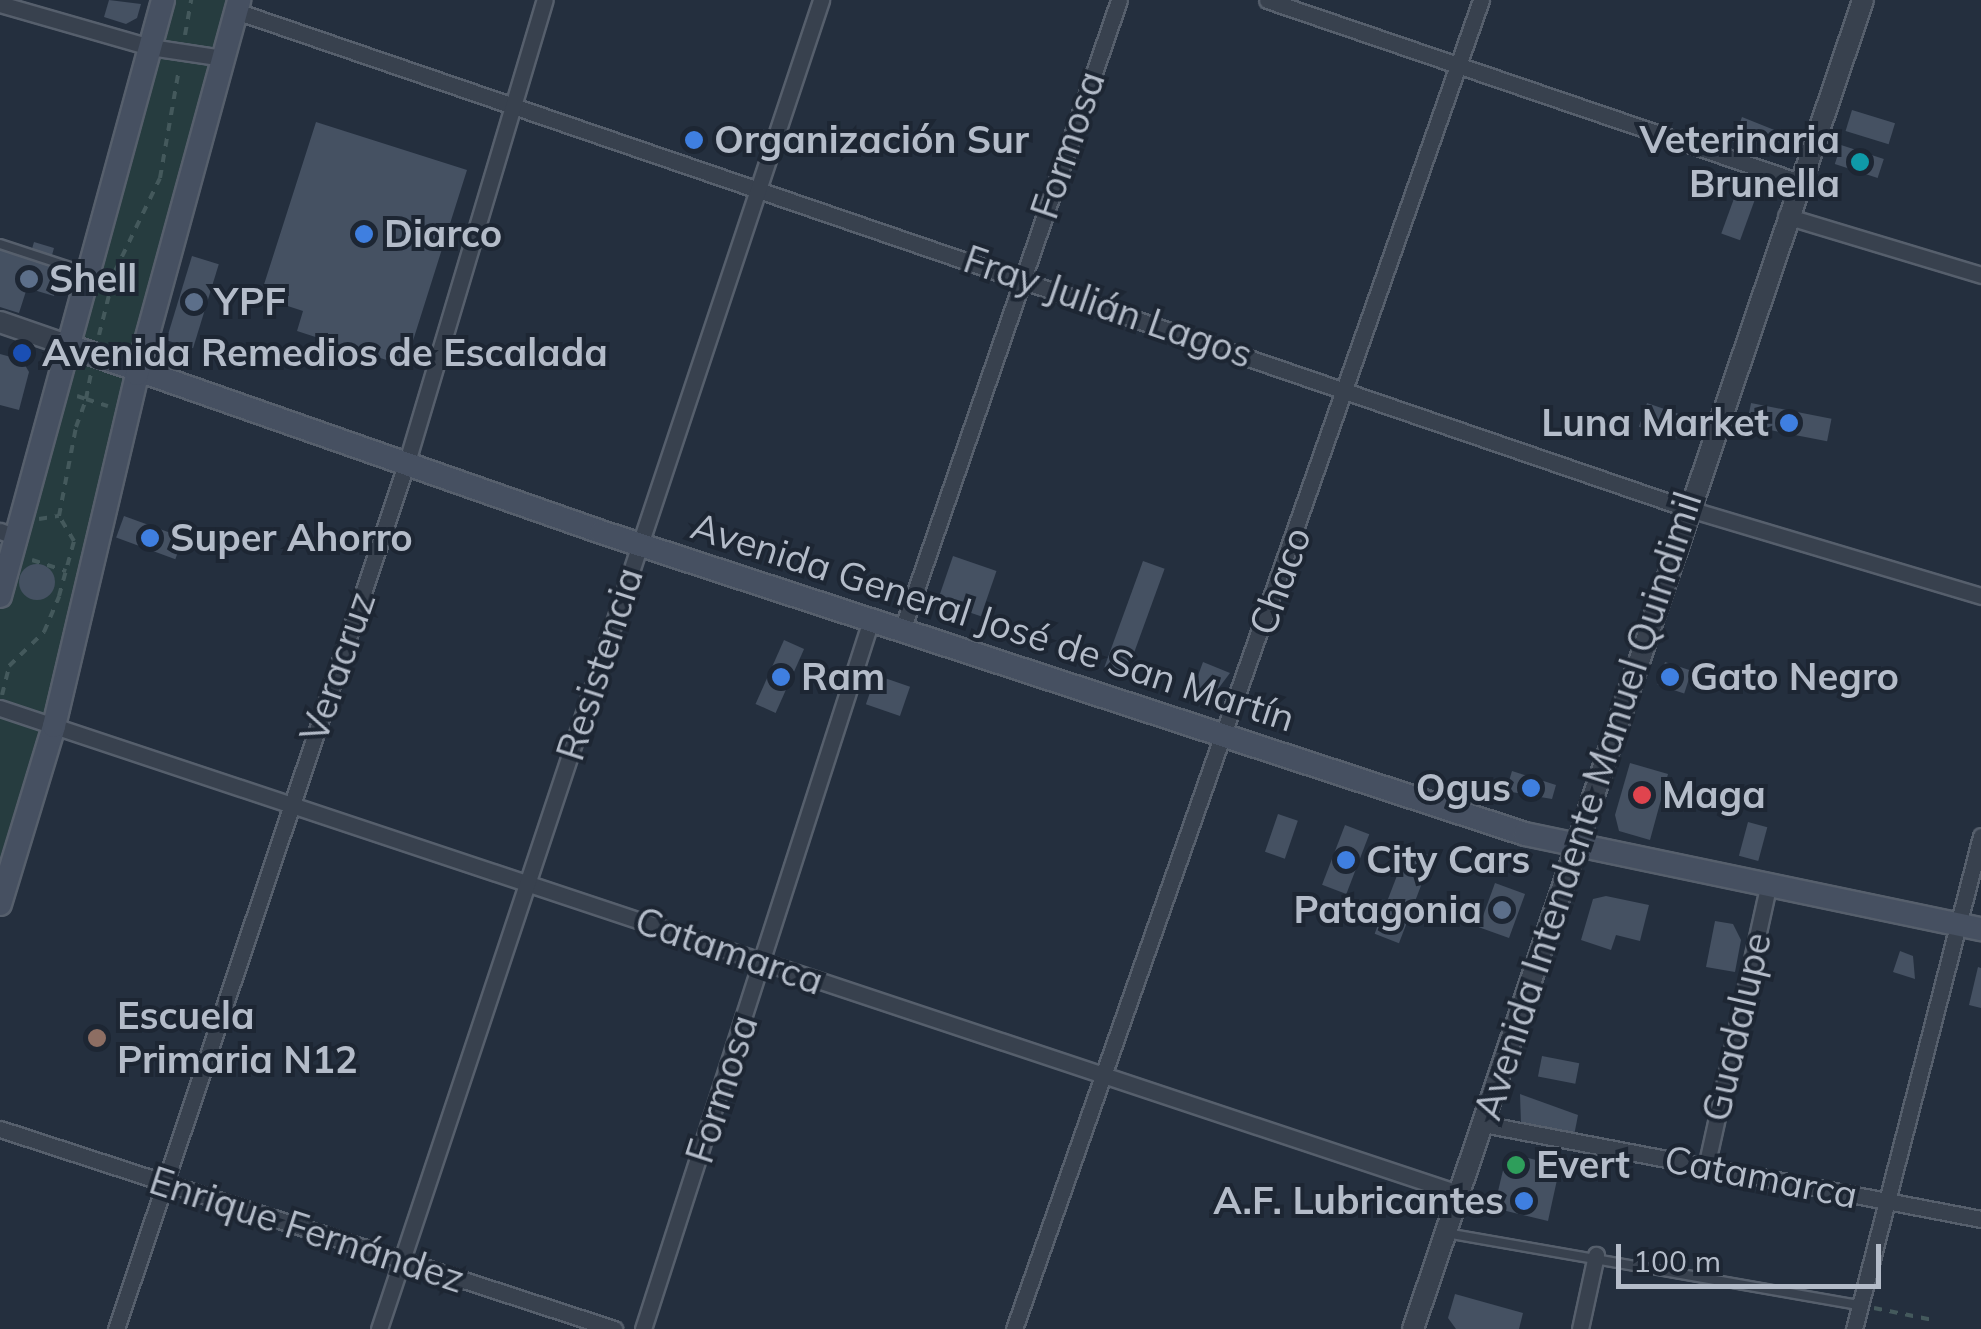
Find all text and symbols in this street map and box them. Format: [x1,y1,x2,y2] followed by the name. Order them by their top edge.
[1022,65,1114,225] street label: Formosa
[714,117,1029,163] place label: Organización Sur
[1639,117,1840,206] place label: Veterinaria Brunella
[683,129,705,151] marker: Organización Sur
[1849,151,1871,173] marker: Veterinaria Brunella
[384,211,502,257] place label: Diarco
[353,223,375,245] marker: Diarco
[958,236,1258,378] street label: Fray Julián Lagos
[49,256,137,302] place label: Shell
[18,268,40,290] marker: Shell
[214,279,286,325] place label: YPF
[183,291,205,313] marker: YPF
[42,330,608,376] place label: Avenida Remedios de Escalada
[11,342,33,364] marker: Avenida Remedios de Escalada
[1541,400,1769,446] place label: Luna Market
[1778,412,1800,434] marker: Luna Market
[1465,487,1711,1125] street label: Avenida Intendente Manuel Quindimil
[686,503,1300,741] street label: Avenida General José de San Martín
[170,515,413,561] place label: Super Ahorro
[1240,521,1320,641] street label: Chaco
[139,527,161,549] marker: Super Ahorro
[547,562,653,766] street label: Resistencia
[291,586,385,748] street label: Veracruz
[801,654,885,700] place label: Ram
[1690,654,1899,700] place label: Gato Negro
[770,666,792,688] marker: Ram
[1659,666,1681,688] marker: Gato Negro
[1416,765,1511,811] place label: Ogus
[1662,772,1766,818] place label: Maga
[1520,777,1542,799] marker: Ogus
[1631,784,1653,806] marker: Maga
[1366,837,1530,883] place label: City Cars
[1335,849,1357,871] marker: City Cars
[1294,887,1482,933] place label: Patagonia
[629,898,829,1004] street label: Catamarca
[1491,899,1513,921] marker: Patagonia
[1693,928,1781,1126] street label: Guadalupe
[117,993,358,1082] place label: Escuela Primaria N12
[677,1009,767,1169] street label: Formosa
[86,1027,108,1049] marker: Escuela Primaria N12
[1661,1136,1861,1218] street label: Catamarca
[1536,1142,1630,1188] place label: Evert
[1505,1154,1527,1176] marker: Evert
[144,1158,470,1302] street label: Enrique Fernández
[1213,1178,1504,1224] place label: A.F. Lubricantes
[1513,1190,1535,1212] marker: A.F. Lubricantes
[1621,1224,1886,1286] scale bar
[1633,1242,1721,1280] text: 100 m

